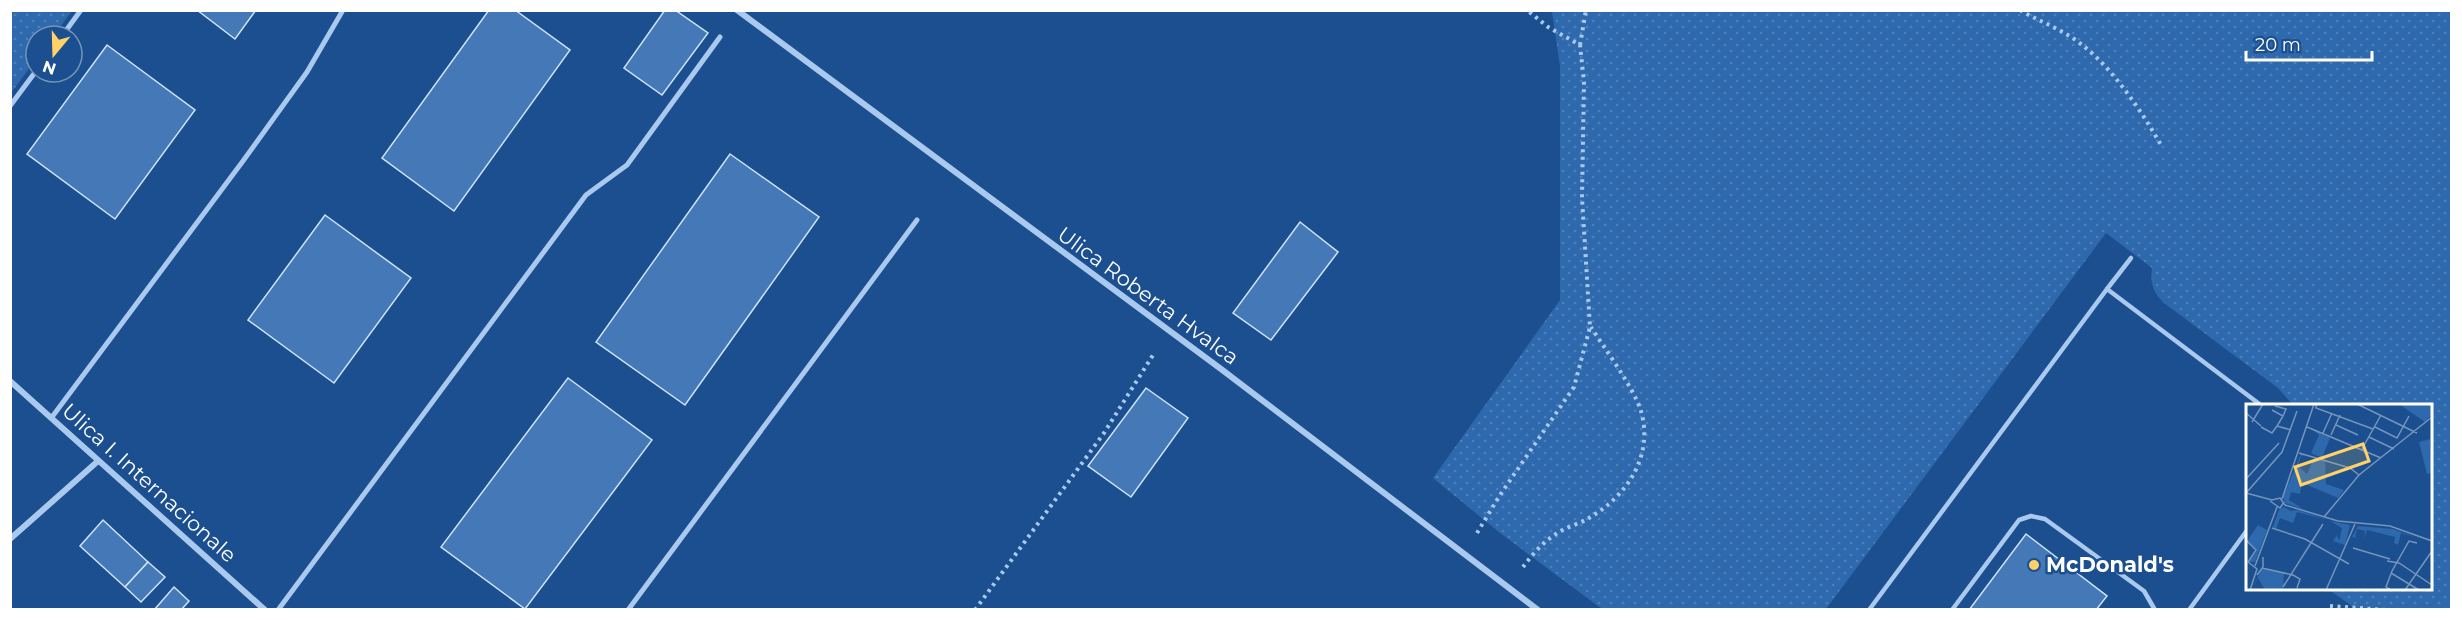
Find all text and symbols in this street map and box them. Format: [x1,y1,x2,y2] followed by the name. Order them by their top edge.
[24,24,84,84] north arrow
[2246,24,2372,62] scale bar
[2255,34,2301,56] text: 20 m
[40,57,58,79] text: N
[1053,221,1244,370] street label: Ulica Roberta Hvalca
[57,398,242,567] street label: Ulica I. Internacionale
[2246,404,2432,590] inset map
[2046,552,2174,577] place label: McDonald's
[2027,558,2041,572] marker: McDonald's

